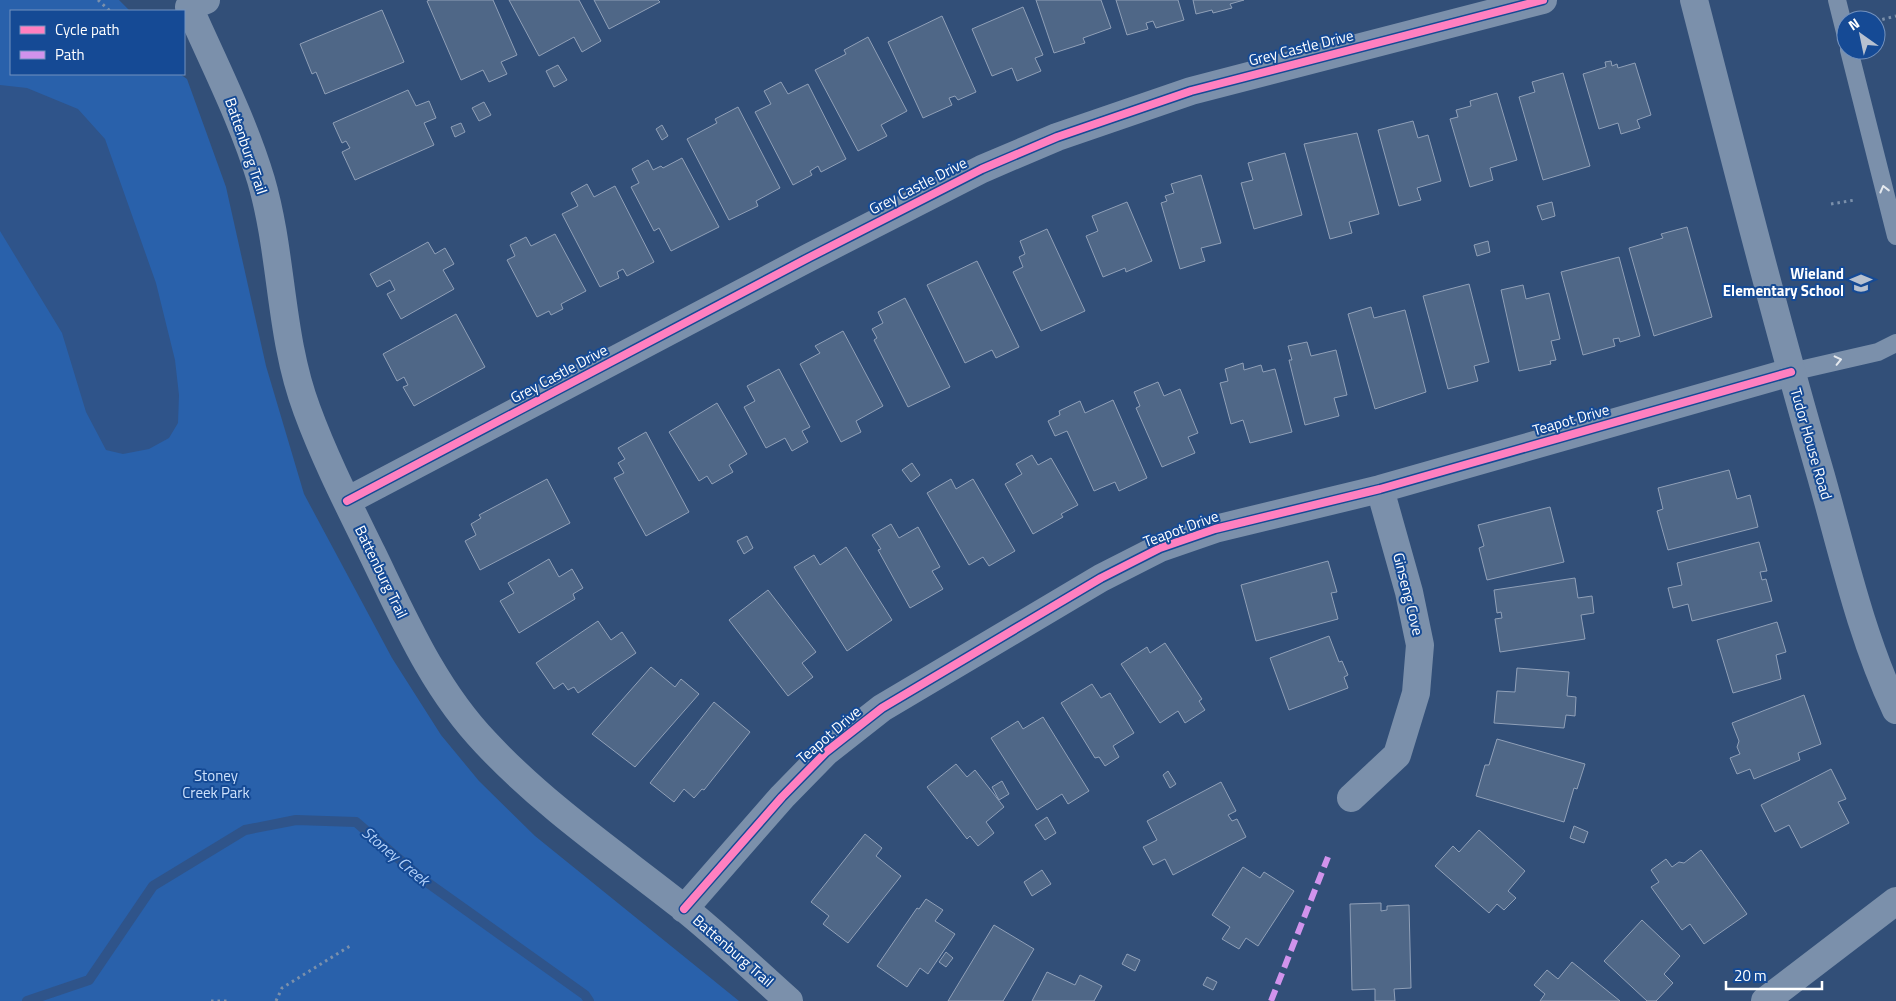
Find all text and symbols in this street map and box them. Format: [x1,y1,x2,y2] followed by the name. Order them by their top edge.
[10,10,185,75] legend
[1836,10,1886,60] north arrow
[1844,12,1863,35] text: N
[55,18,120,41] text: Cycle path
[1246,23,1356,72] street label: Grey Castle Drive
[55,43,85,66] text: Path
[219,94,274,197] street label: Battenburg Trail
[865,151,971,220] street label: Grey Castle Drive
[1879,184,1890,193] one-way arrow
[1723,262,1844,302] place label: Wieland Elementary School
[1848,270,1874,296] school or university icon: Wieland Elementary School
[506,338,612,409] street label: Grey Castle Drive
[1834,355,1843,366] one-way arrow
[1785,385,1838,502] street label: Tudor House Road
[1530,398,1612,441] street label: Teapot Drive
[1140,504,1222,553] street label: Teapot Drive
[349,521,414,622] street label: Battenburg Trail
[1387,550,1430,638] street label: Ginseng Cove
[791,700,866,769] street label: Teapot Drive
[182,764,250,804] park label: Stoney Creek Park
[357,821,436,893] water label: Stoney Creek
[688,909,779,992] street label: Battenburg Trail
[1726,958,1822,990] scale bar
[1734,964,1767,987] text: 20 m

